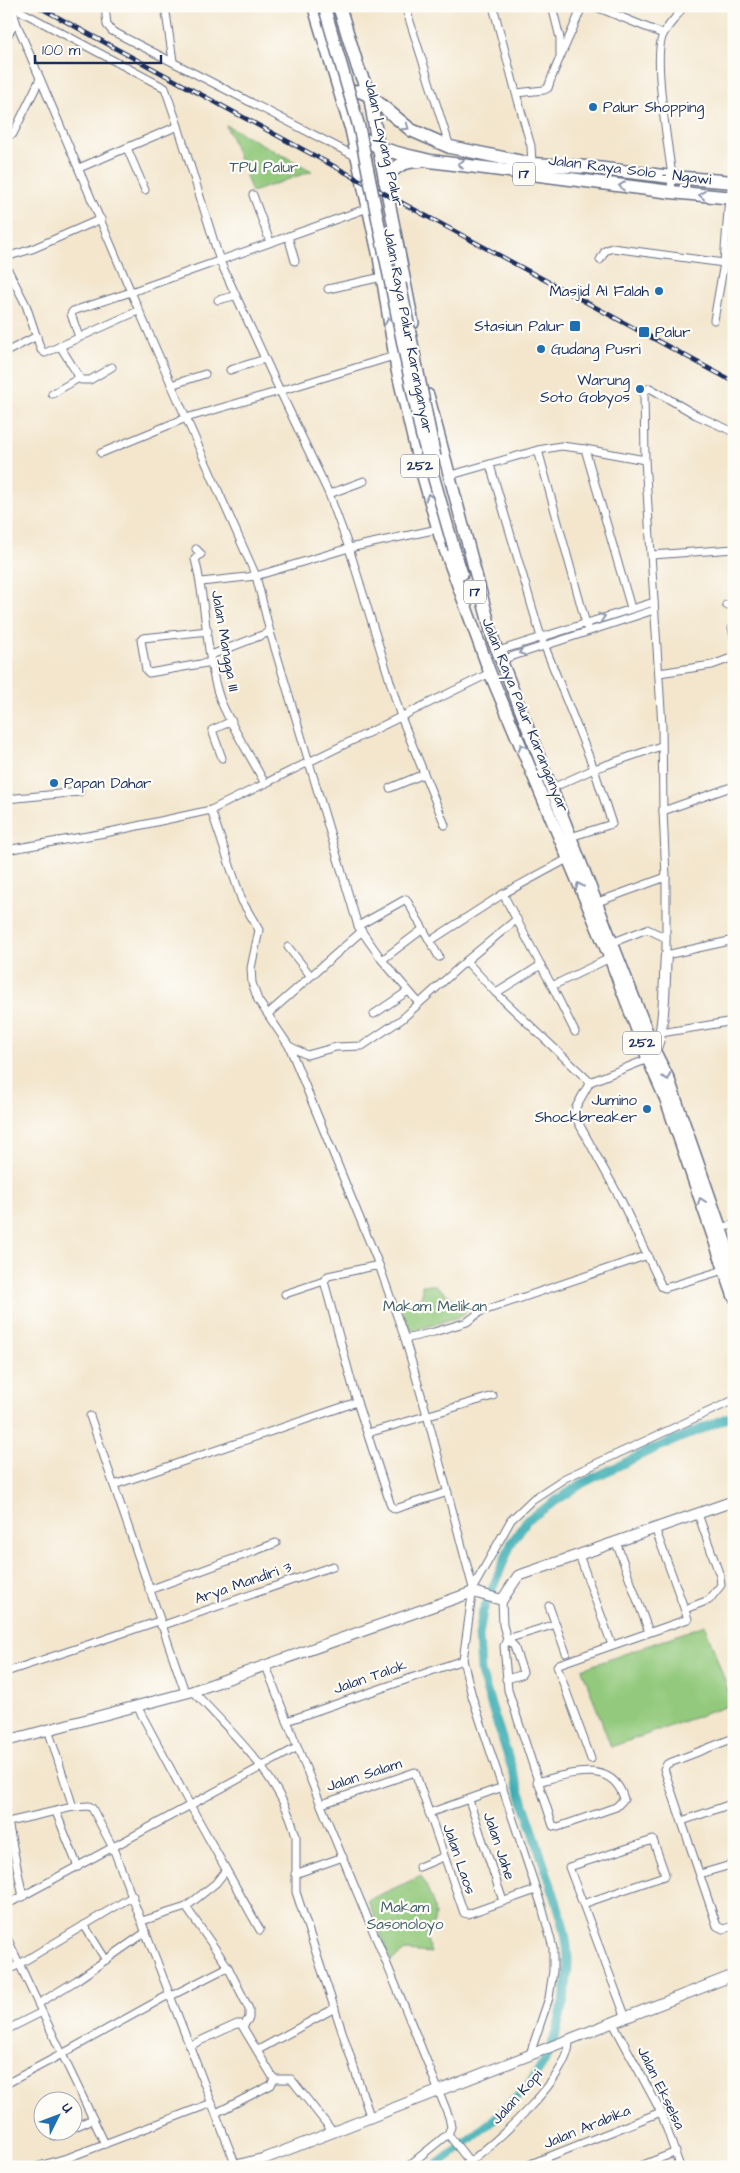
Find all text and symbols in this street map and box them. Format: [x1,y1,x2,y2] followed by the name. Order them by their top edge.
[35,32,161,64] scale bar
[42,40,81,61] text: 100 m
[358,77,409,209] street label: Jalan Layang Palur
[603,97,704,119] place label: Palur Shopping
[587,101,599,113] marker: Palur Shopping
[401,121,410,130] one-way arrow
[547,150,713,191] street label: Jalan Raya Solo - Ngawi
[230,157,298,178] park label: TPU Palur
[457,160,466,170] one-way arrow
[513,162,535,185] road number: 17
[618,181,626,192] one-way arrow
[698,190,706,201] one-way arrow
[377,227,438,435] street label: Jalan Raya Palur Karanganyar
[549,281,650,302] place label: Masjid Al Falah
[653,285,665,297] marker: Masjid Al Falah
[474,316,564,337] place label: Stasiun Palur
[384,317,394,326] one-way arrow
[568,319,582,333] marker: Stasiun Palur
[655,322,690,343] place label: Palur
[637,325,651,339] marker: Palur
[551,339,642,361] place label: Gudang Pusri
[535,343,547,355] marker: Gudang Pusri
[540,370,630,409] place label: Warung Soto Gobyos
[634,383,646,395] marker: Warung Soto Gobyos
[401,454,439,478] road number: 252
[424,493,434,501] one-way arrow
[464,580,486,604] road number: 17
[205,589,244,693] street label: Jalan Mangga III
[598,613,606,623] one-way arrow
[475,615,574,816] street label: Jalan Raya Palur Karanganyar
[519,646,527,656] one-way arrow
[518,743,528,752] one-way arrow
[64,773,151,794] place label: Papan Dahar
[48,777,60,789] marker: Papan Dahar
[575,883,585,891] one-way arrow
[623,1032,661,1054] road number: 252
[661,1072,672,1081] one-way arrow
[535,1090,638,1128] place label: Jumino Shockbreaker
[641,1103,653,1115] marker: Jumino Shockbreaker
[697,1197,707,1206] one-way arrow
[383,1296,488,1317] park label: Makam Melikan
[192,1556,295,1610] street label: Arya Mandiri 3
[331,1655,409,1699] street label: Jalan Talok
[324,1753,405,1797] street label: Jalan Salam
[478,1809,520,1883] street label: Jalan Jahe
[437,1821,481,1897] street label: Jalan Laos
[367,1897,444,1936] park label: Makam Sasonoloyo
[632,2043,690,2134] street label: Jalan Ekselsa
[487,2064,548,2129] street label: Jalan Kopi
[32,2090,82,2140] north arrow
[57,2098,77,2118] text: U
[540,2100,634,2154] street label: Jalan Arabika

